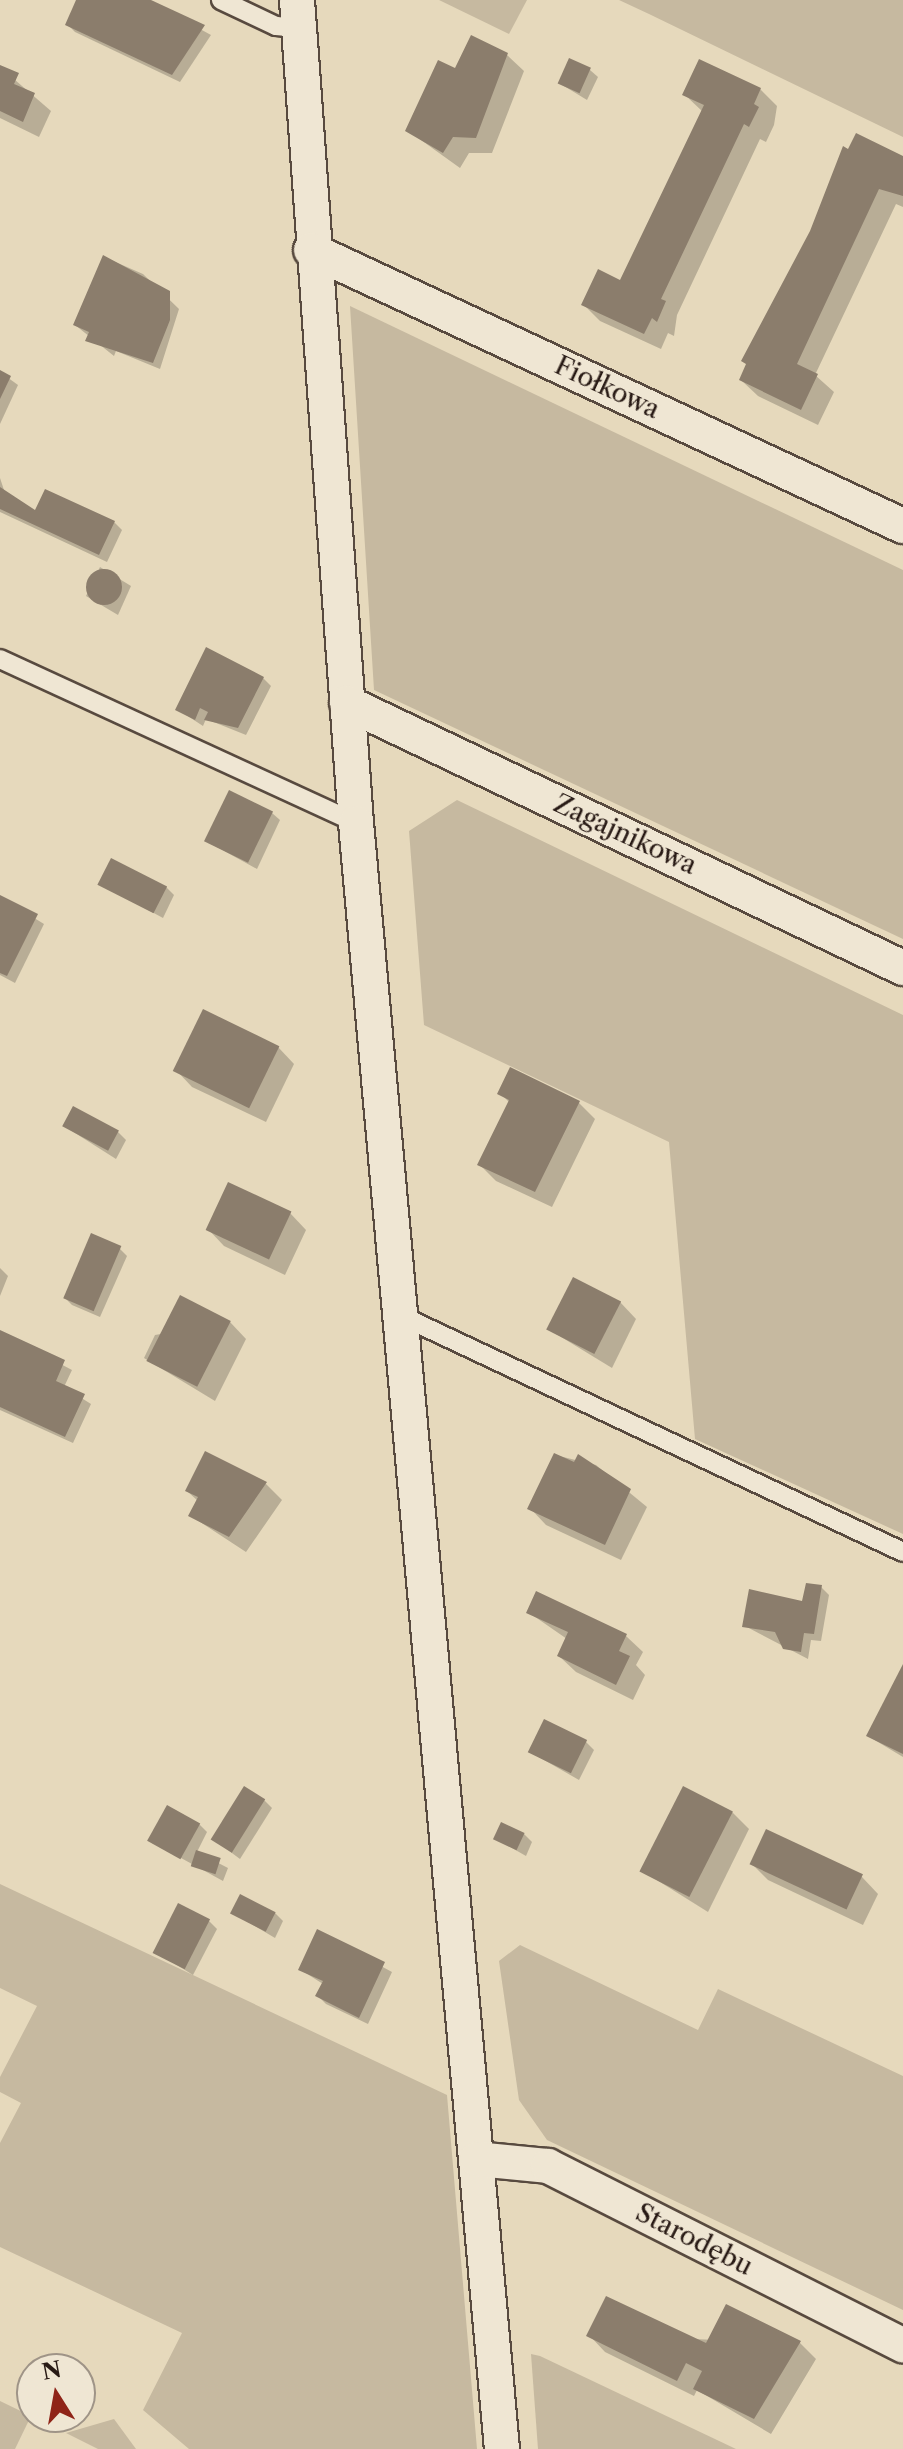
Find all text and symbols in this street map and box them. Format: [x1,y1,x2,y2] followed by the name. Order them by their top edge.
[550,350,664,426] street label: Fiołkowa
[549,788,701,882] street label: Zagajnikowa
[630,2197,758,2283] street label: Starodębu
[16,2353,96,2433] north arrow
[40,2356,64,2386] text: N

